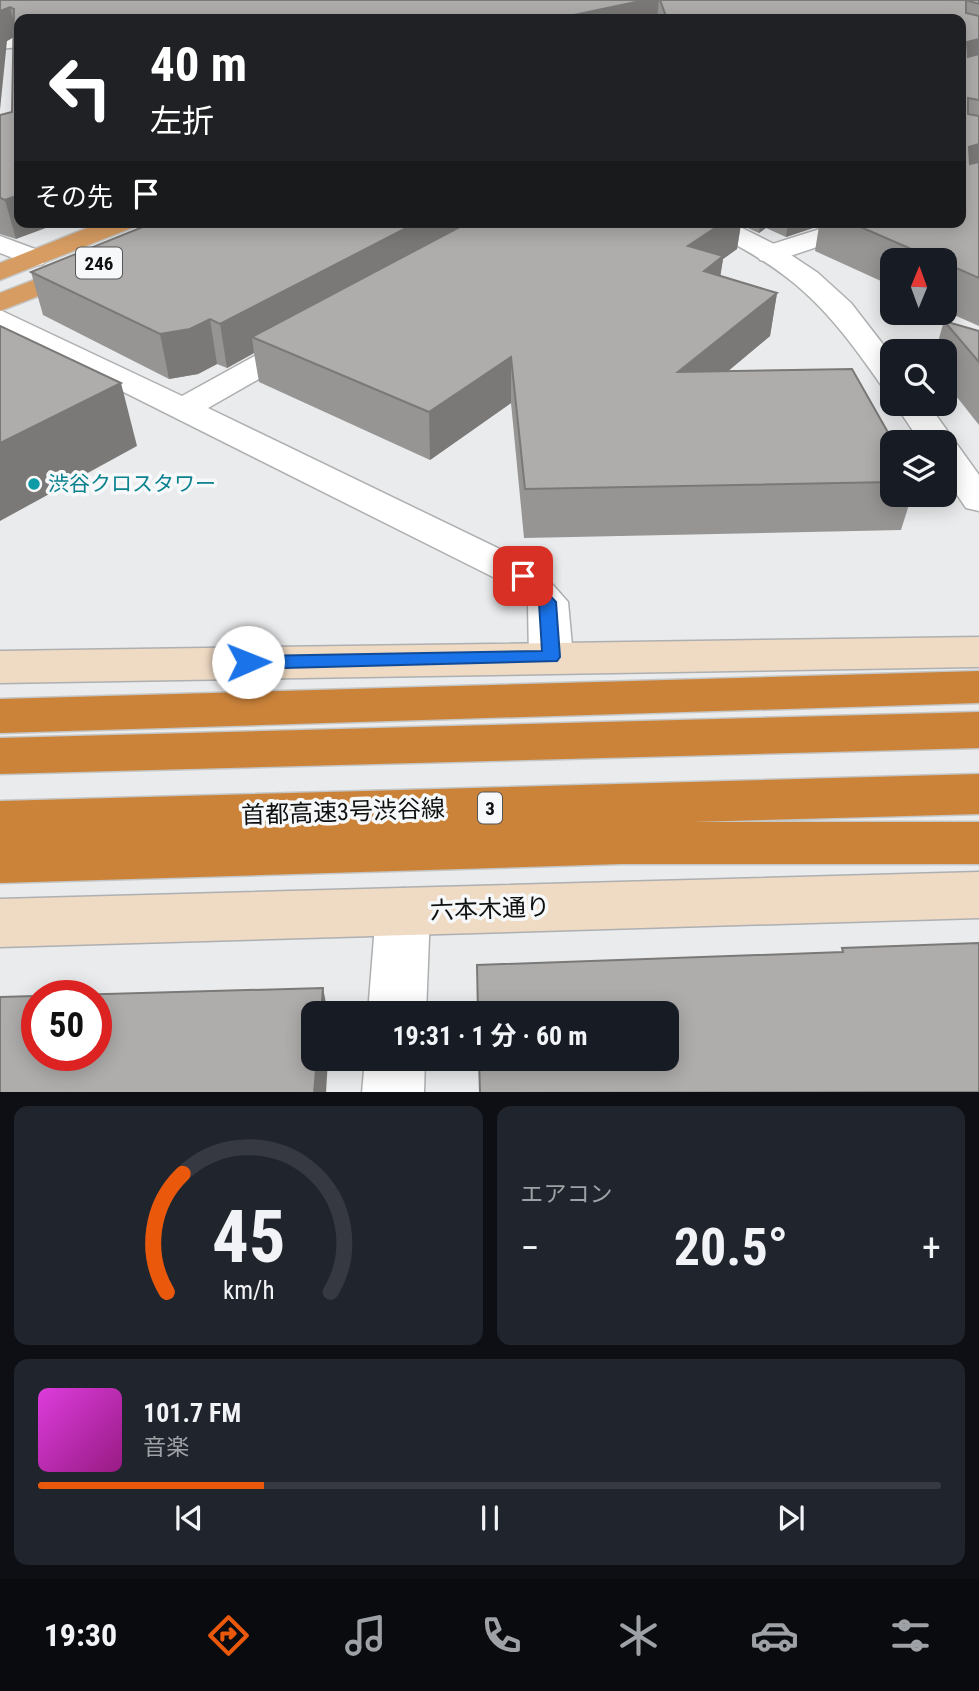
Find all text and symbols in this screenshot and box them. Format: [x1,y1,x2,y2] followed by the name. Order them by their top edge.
[150,36,247,93] text: 40 m
[35,42,126,133] icon: left
[150,102,214,140] text: 左折
[127,175,165,213] icon: arrive
[35,182,113,212] text: その先
[76,247,122,278] road number: 246
[880,248,957,326] north arrow
[880,248,957,507] map controls
[880,339,957,416] button: search
[880,430,957,507] button: layers
[48,472,216,496] place label: 渋谷クロスタワー
[26,476,42,492] marker: 渋谷クロスタワー
[493,546,553,606] pin
[504,557,542,595] icon: arrive
[211,625,285,699] position arrow
[478,792,502,824] road number: 3
[241,794,445,830] street label: 首都高速3号渋谷線
[430,893,550,925] street label: 六本木通り
[21,980,112,1071] speed limit sign: 50
[392,1021,588,1051] text: 19:31 · 1 分 · 60 m
[521,1181,613,1208] text: エアコン
[211,1194,285,1280] text: 45
[674,1217,788,1278] text: 20.5°
[521,1226,540,1270] text: −
[922,1226,941,1270] text: +
[223,1275,274,1304] text: km/h
[143,1398,241,1428] text: 101.7 FM
[143,1434,189,1461] text: 音楽
[170,1499,208,1537] icon: previous
[471,1499,509,1537] icon: pause
[772,1499,810,1537] icon: next
[204,1611,253,1660] icon: directions
[341,1611,390,1660] icon: music
[477,1611,526,1660] icon: phone
[614,1611,663,1660] icon: climate
[750,1611,799,1660] icon: car
[886,1611,935,1660] icon: filters
[44,1616,117,1654] text: 19:30

